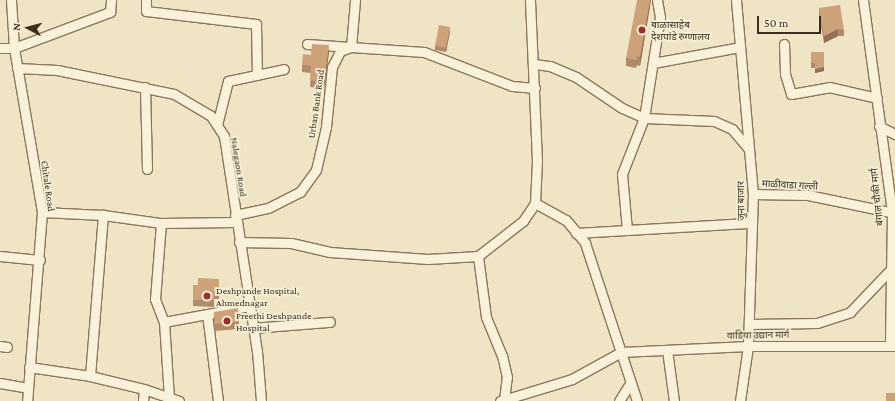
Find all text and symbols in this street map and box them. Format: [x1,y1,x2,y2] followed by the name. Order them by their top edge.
[8,8,48,48] north arrow
[759,8,823,34] scale bar
[764,16,788,30] text: 50 m
[651,18,710,42] place label: बाळासाहेब देशपांडे रुग्णालय
[10,22,22,31] text: N
[636,24,648,36] marker: बाळासाहेब देशपांडे रुग्णालय
[305,69,327,139] street label: Urban Bank Road
[228,136,250,198] street label: Nalegaon Road
[39,160,57,212] street label: Chitale Road
[868,168,886,226] street label: बंगाल चौकी मार्ग
[762,178,818,192] street label: माळीवाडा गल्ली
[735,181,747,221] street label: जुना बाजार
[216,284,299,308] place label: Deshpande Hospital, Ahmednagar
[201,290,213,302] marker: Deshpande Hospital, Ahmednagar
[236,309,312,332] place label: Preethi Deshpande Hospital
[221,315,233,327] marker: Preethi Deshpande Hospital
[727,328,789,342] street label: वाडिया उद्यान मार्ग

